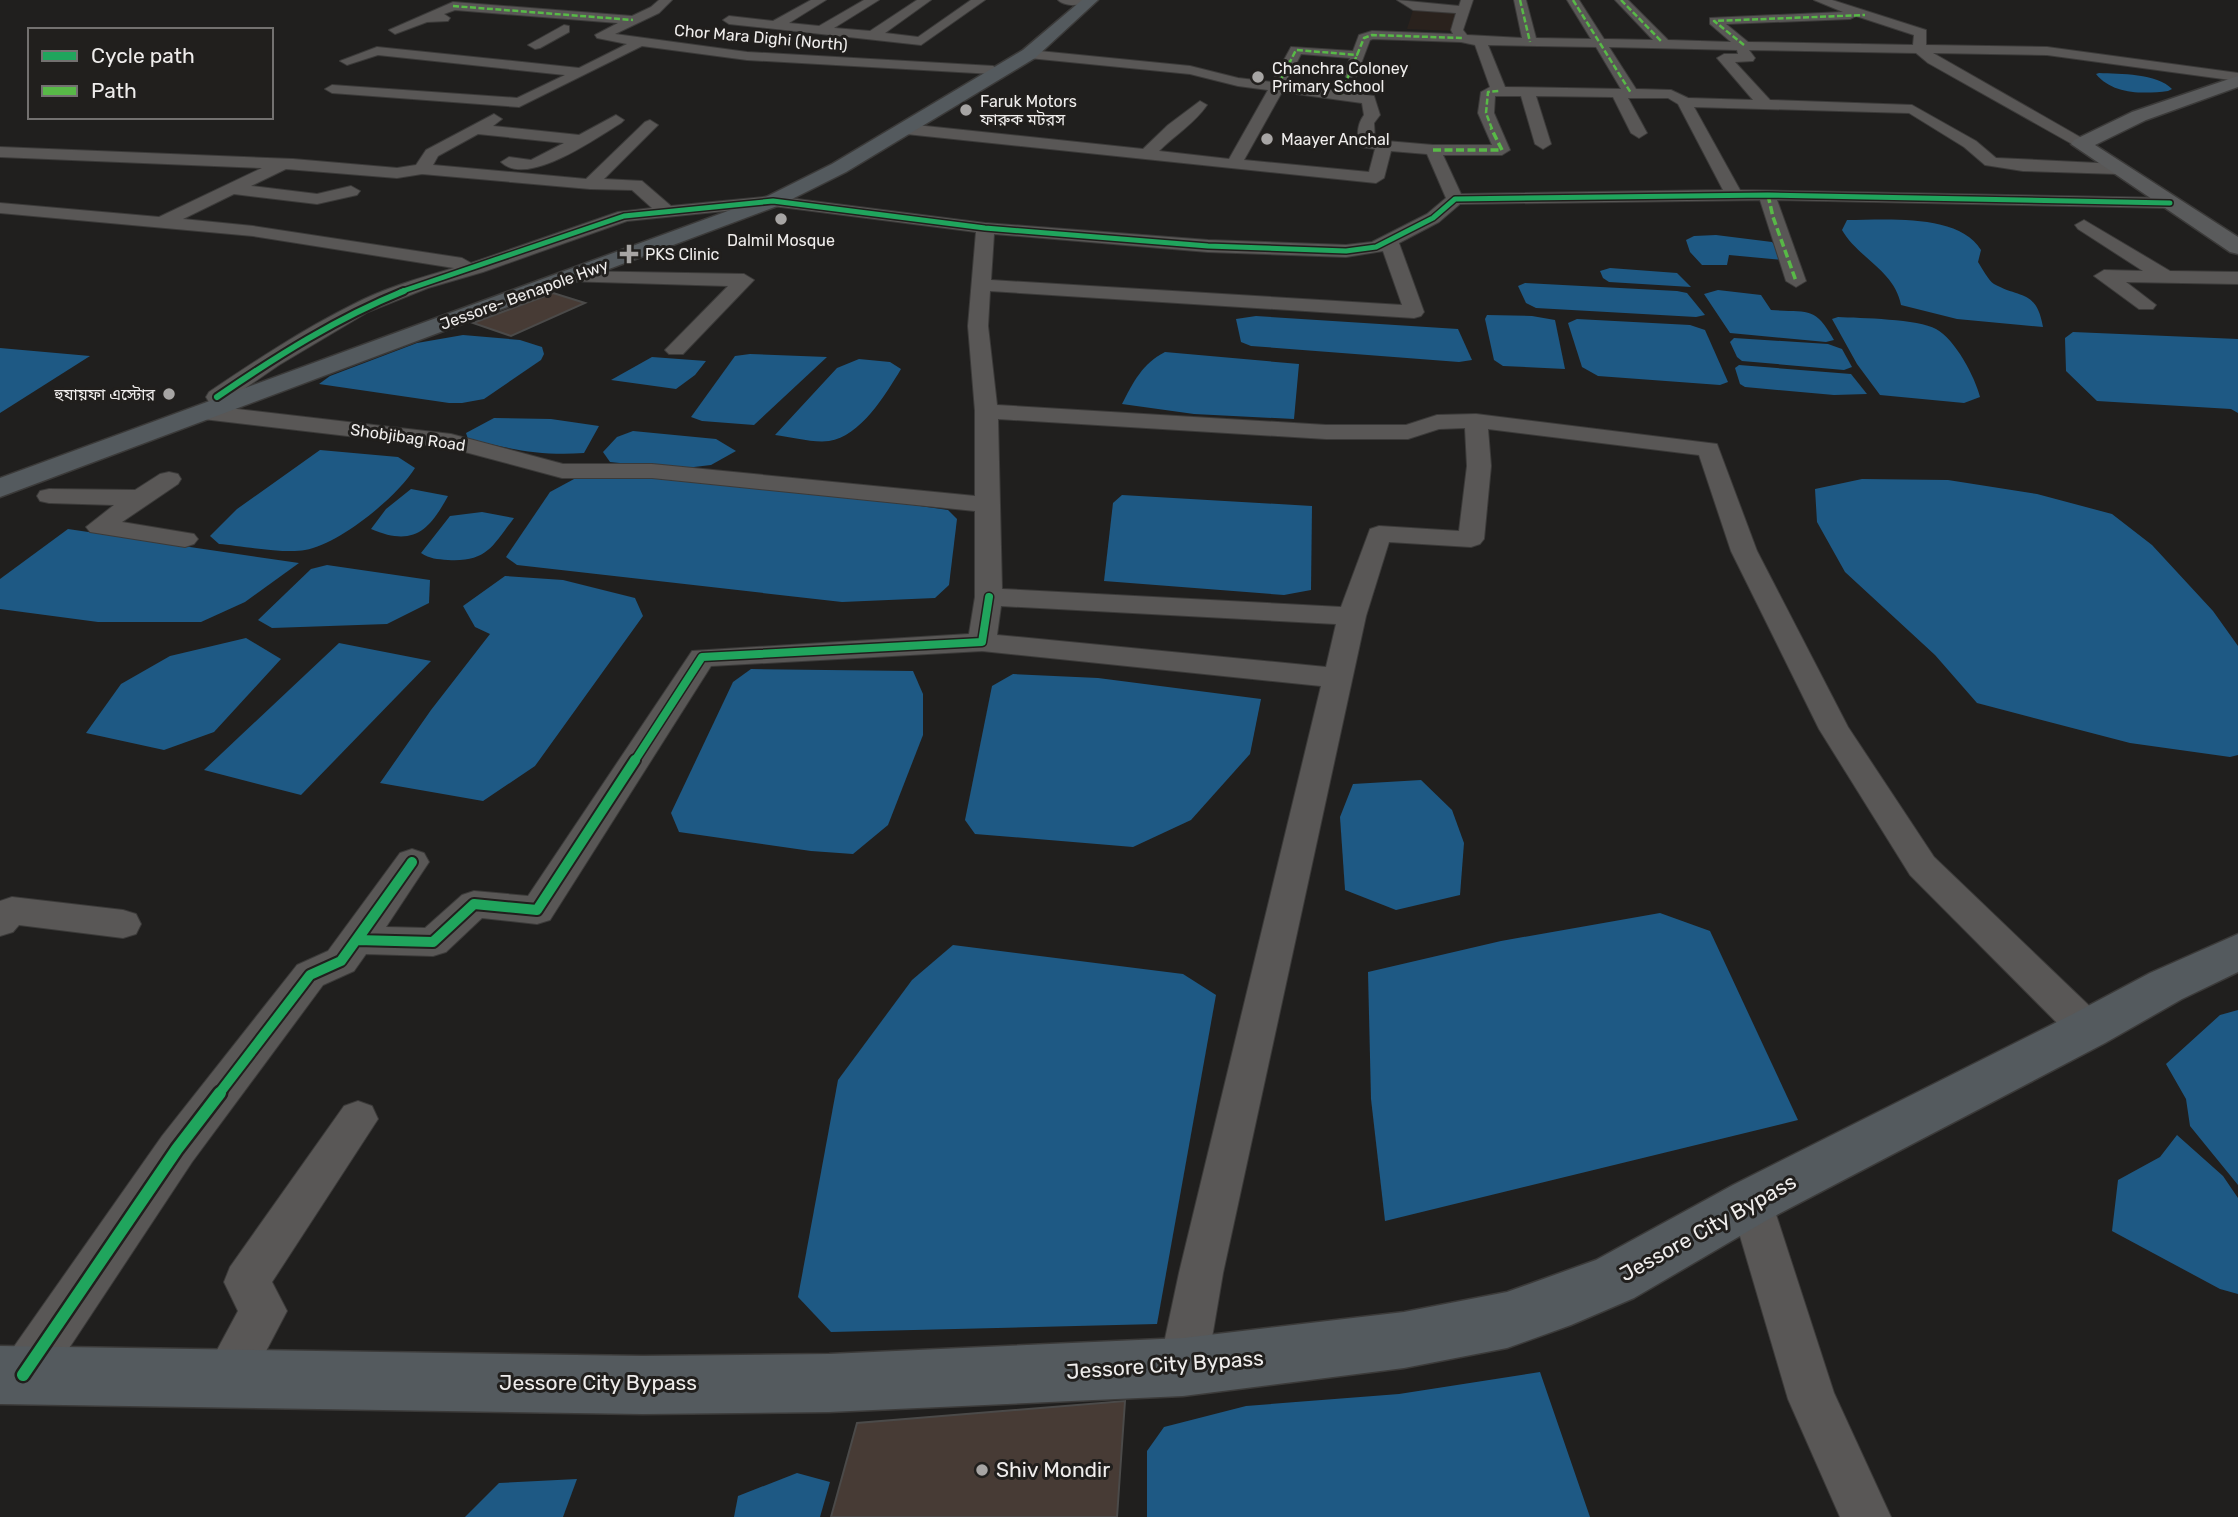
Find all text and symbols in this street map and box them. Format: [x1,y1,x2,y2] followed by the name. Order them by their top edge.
[673,20,849,55] street label: Chor Mara Dighi (North)
[28,28,273,119] legend
[91,43,195,68] text: Cycle path
[1272,59,1408,96] place label: Chanchra Coloney Primary School
[1250,69,1266,85] marker: Chanchra Coloney Primary School
[91,78,137,103] text: Path
[979,92,1077,129] place label: Faruk Motors ফারুক মটরস
[958,102,974,118] marker: Faruk Motors ফারুক মটরস
[1281,130,1390,149] place label: Maayer Anchal
[1259,131,1275,147] marker: Maayer Anchal
[773,211,789,227] marker: Dalmil Mosque
[727,231,835,250] place label: Dalmil Mosque
[619,244,639,264] marker: PKS Clinic
[645,245,720,264] place label: PKS Clinic
[437,255,611,334] street label: Jessore- Benapole Hwy
[54,385,155,404] place label: হুযায়ফা এস্টোর
[161,386,177,402] marker: হুযায়ফা এস্টোর
[349,420,467,455] street label: Shobjibag Road
[1615,1169,1800,1286] street label: Jessore City Bypass
[1065,1345,1265,1384] street label: Jessore City Bypass
[499,1370,697,1395] street label: Jessore City Bypass
[996,1457,1110,1482] place label: Shiv Mondir
[974,1462,990,1478] marker: Shiv Mondir

